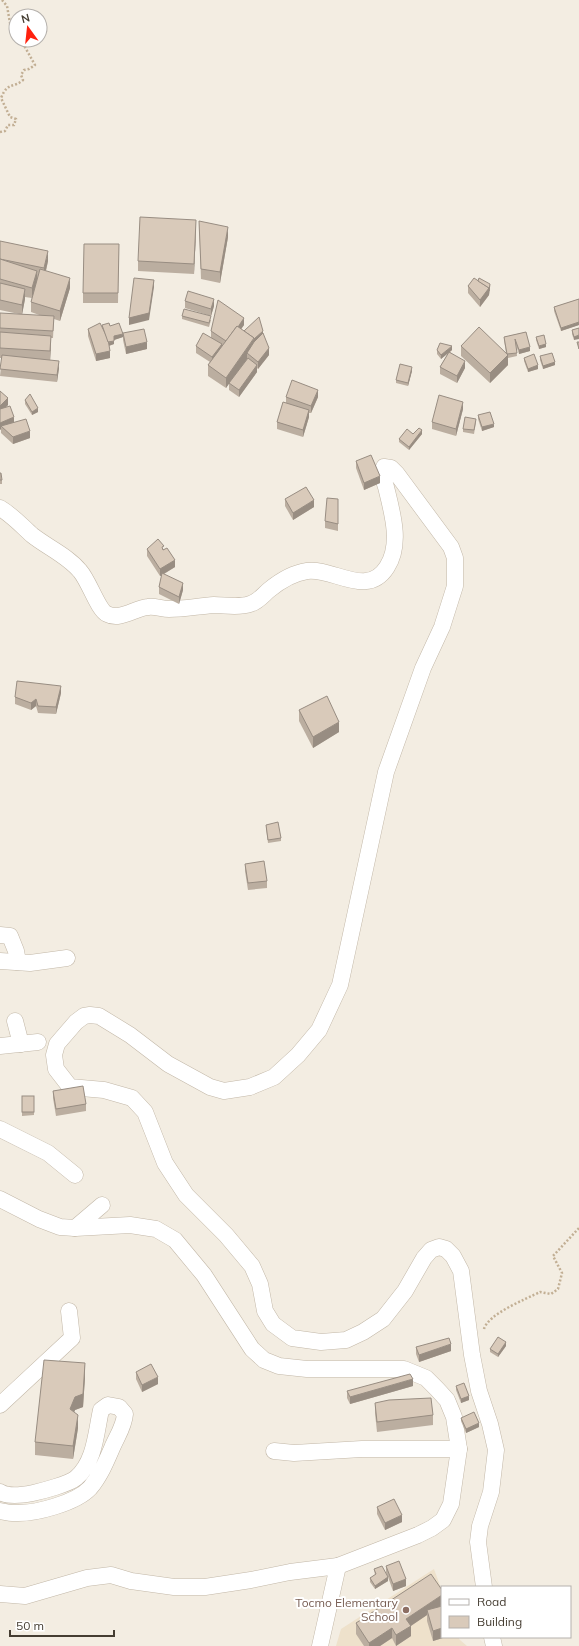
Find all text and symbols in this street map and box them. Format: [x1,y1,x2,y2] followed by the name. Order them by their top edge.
[8,8,48,48] north arrow
[20,11,31,26] text: N
[441,1586,571,1638] legend
[477,1594,506,1609] text: Road
[295,1595,399,1624] place label: Tocmo Elementary School
[401,1605,411,1615] marker: Tocmo Elementary School
[10,1612,114,1638] scale bar
[477,1614,522,1629] text: Building
[16,1618,44,1633] text: 50 m

